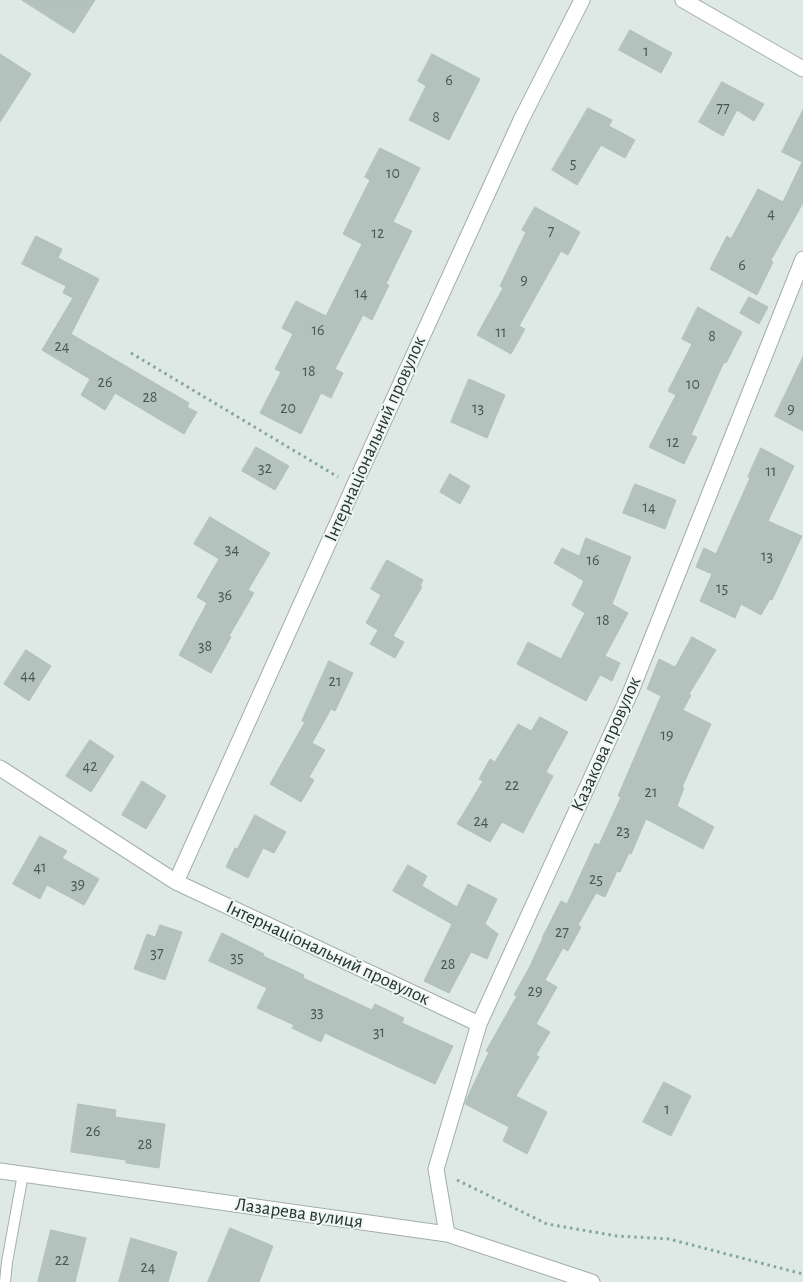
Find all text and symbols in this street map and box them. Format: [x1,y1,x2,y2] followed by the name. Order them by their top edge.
[643,41,649,61] house number: 1
[445,70,453,90] house number: 6
[716,98,730,118] house number: 77
[432,107,440,127] house number: 8
[570,153,576,173] house number: 5
[386,163,400,183] house number: 10
[767,203,775,223] house number: 4
[548,221,554,241] house number: 7
[372,223,384,243] house number: 12
[738,255,746,275] house number: 6
[520,270,528,290] house number: 9
[354,283,368,303] house number: 14
[311,320,325,340] house number: 16
[495,322,507,342] house number: 11
[708,326,716,346] house number: 8
[319,333,431,545] street label: Інтернаціональний провулок
[55,336,69,356] house number: 24
[302,361,316,381] house number: 18
[98,372,112,392] house number: 26
[686,374,700,394] house number: 10
[143,387,157,407] house number: 28
[280,398,296,418] house number: 20
[472,398,484,418] house number: 13
[787,399,795,419] house number: 9
[667,432,679,452] house number: 12
[258,458,272,478] house number: 32
[765,461,777,481] house number: 11
[642,497,656,517] house number: 14
[225,539,239,559] house number: 34
[761,546,773,566] house number: 13
[586,550,600,570] house number: 16
[716,578,728,598] house number: 15
[218,585,232,605] house number: 36
[596,610,610,630] house number: 18
[198,636,212,656] house number: 38
[20,665,36,685] house number: 44
[329,671,341,691] house number: 21
[566,673,646,815] street label: Казакова провулок
[660,725,674,745] house number: 19
[83,756,97,776] house number: 42
[505,775,519,795] house number: 22
[645,782,657,802] house number: 21
[474,811,488,831] house number: 24
[616,821,630,841] house number: 23
[33,857,47,877] house number: 41
[589,869,603,889] house number: 25
[71,874,85,894] house number: 39
[222,896,434,1010] street label: Інтернаціональний провулок
[555,922,569,942] house number: 27
[150,943,164,963] house number: 37
[230,947,244,967] house number: 35
[441,954,455,974] house number: 28
[528,981,542,1001] house number: 29
[310,1002,324,1022] house number: 33
[373,1022,385,1042] house number: 31
[664,1099,670,1119] house number: 1
[86,1121,100,1141] house number: 26
[138,1134,152,1154] house number: 28
[234,1193,364,1233] street label: Лазарева вулиця
[55,1250,69,1270] house number: 22
[141,1257,155,1277] house number: 24

